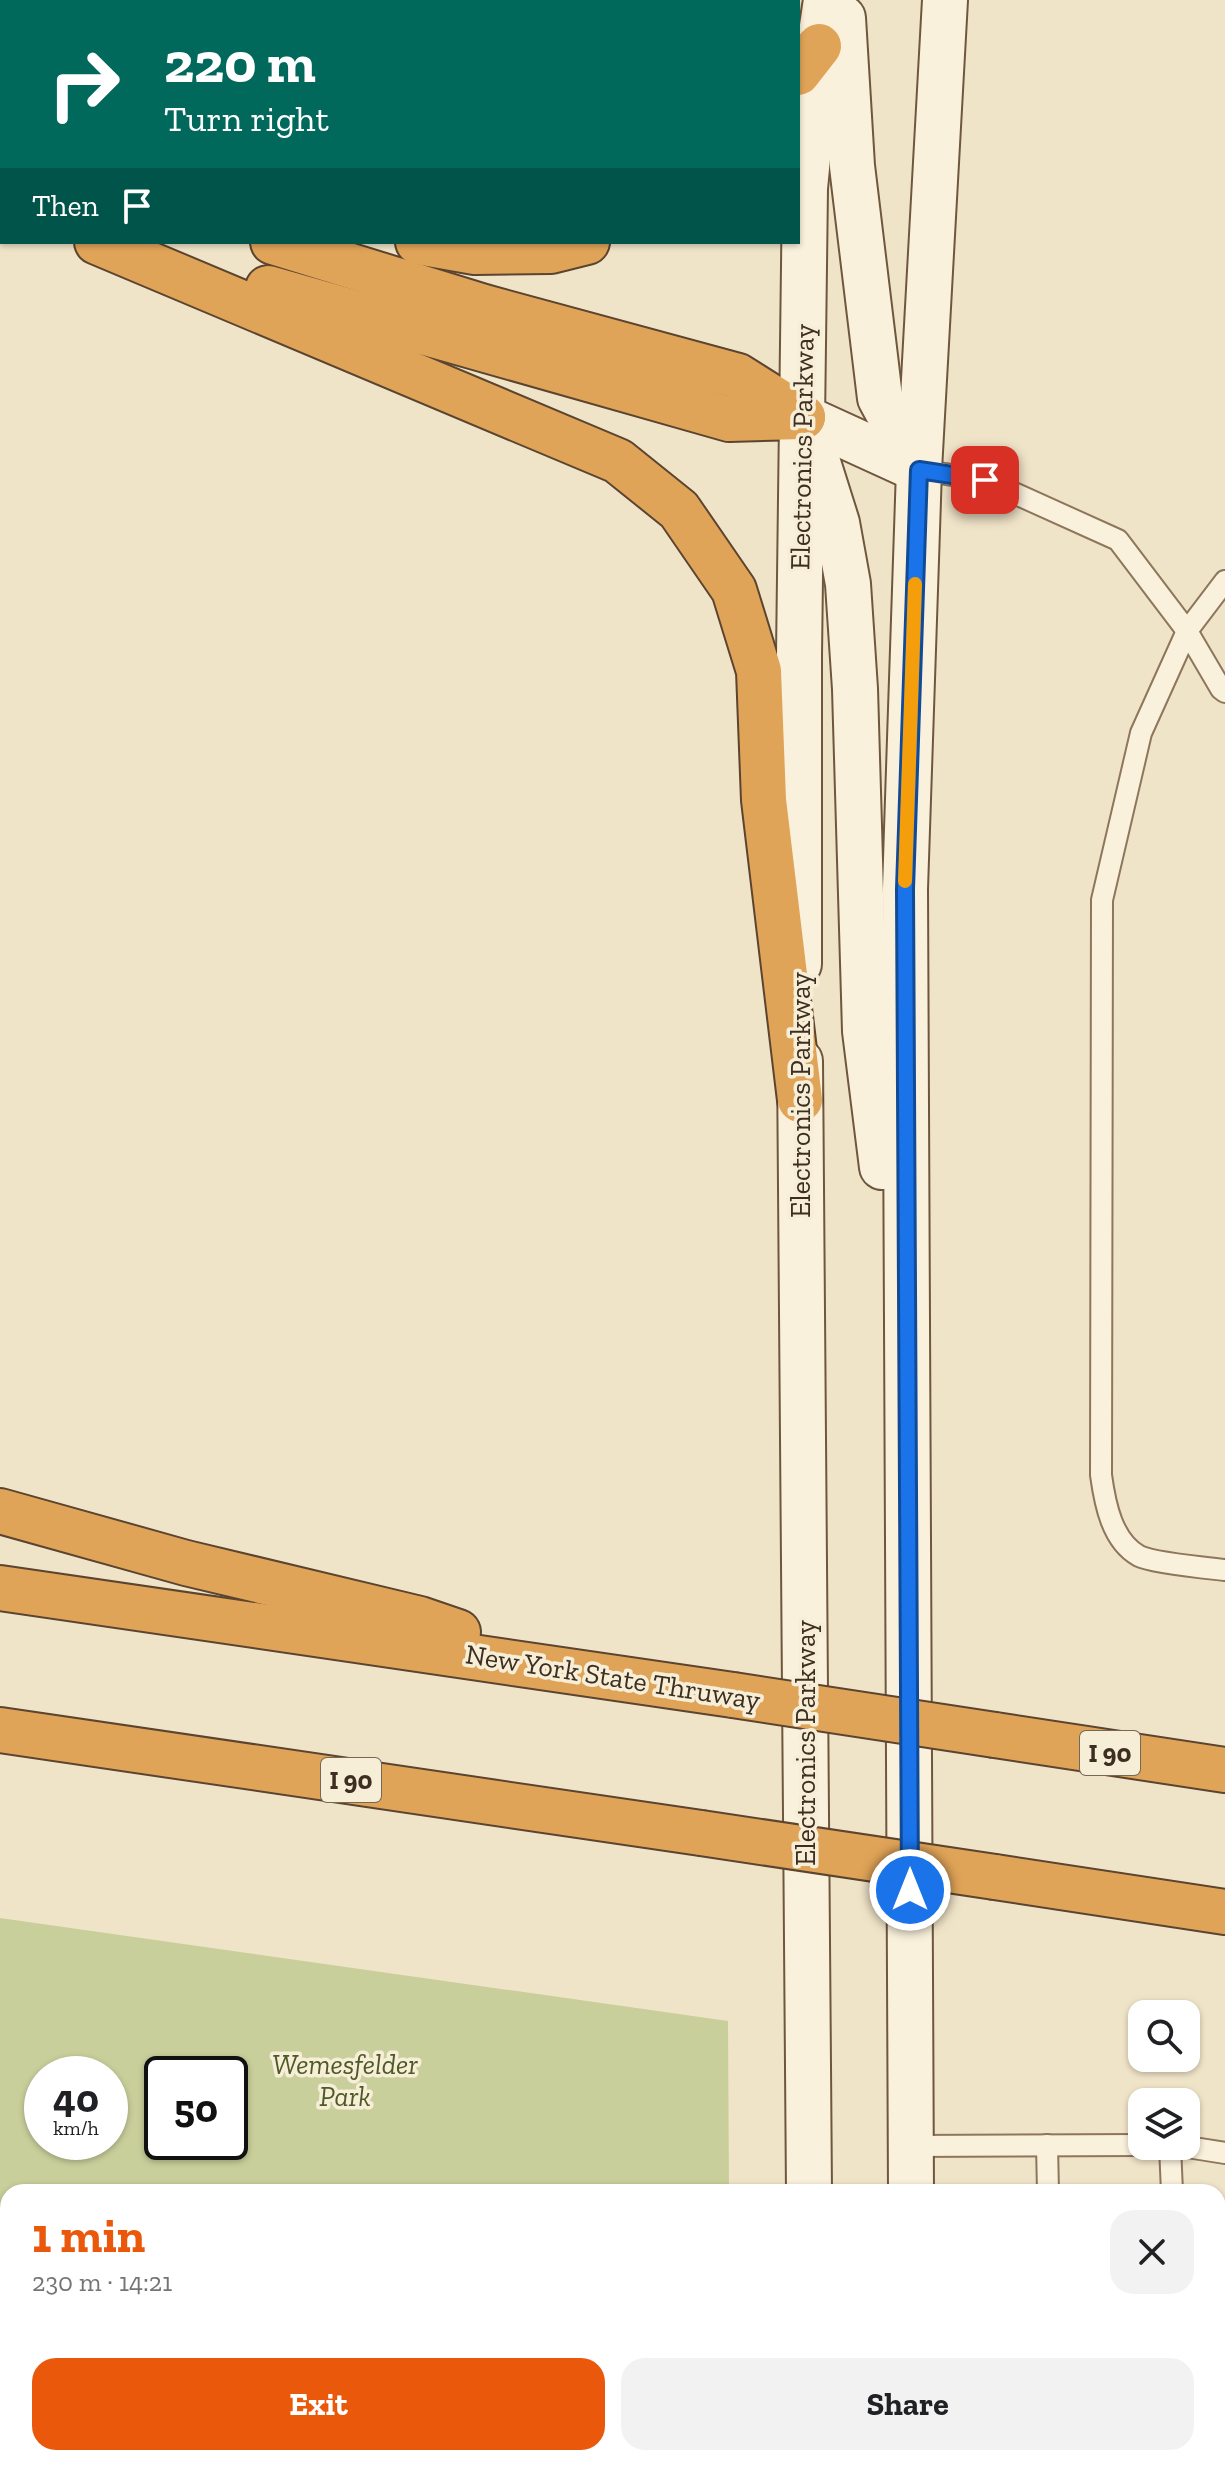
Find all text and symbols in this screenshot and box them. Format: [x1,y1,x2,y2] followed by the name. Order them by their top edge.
[164,29,316,96] text: 220 m
[32,32,136,136] icon: right
[164,97,329,140] text: Turn right
[115,184,159,228] icon: arrive
[32,188,99,224] text: Then
[783,323,821,570] street label: Electronics Parkway
[951,446,1019,514] pin
[963,458,1007,502] icon: arrive
[784,971,817,1218] street label: Electronics Parkway
[789,1619,822,1866] street label: Electronics Parkway
[463,1637,763,1717] street label: New York State Thruway
[1080,1731,1140,1775] road number: I 90
[321,1758,381,1802] road number: I 90
[868,1848,952,1932] position arrow
[1128,2000,1200,2160] map controls
[1128,2000,1200,2072] button: search
[272,2048,418,2113] park label: Wemesfelder Park
[144,2056,248,2160] speed limit sign: 50
[53,2074,99,2122] text: 40
[1128,2088,1200,2160] button: layers
[53,2116,99,2140] text: km/h
[32,2207,145,2264] text: 1 min
[1110,2210,1194,2294] button: close
[32,2266,172,2298] text: 230 m · 14:21
[32,2358,605,2450] button: Exit
[621,2358,1194,2450] button: Share

